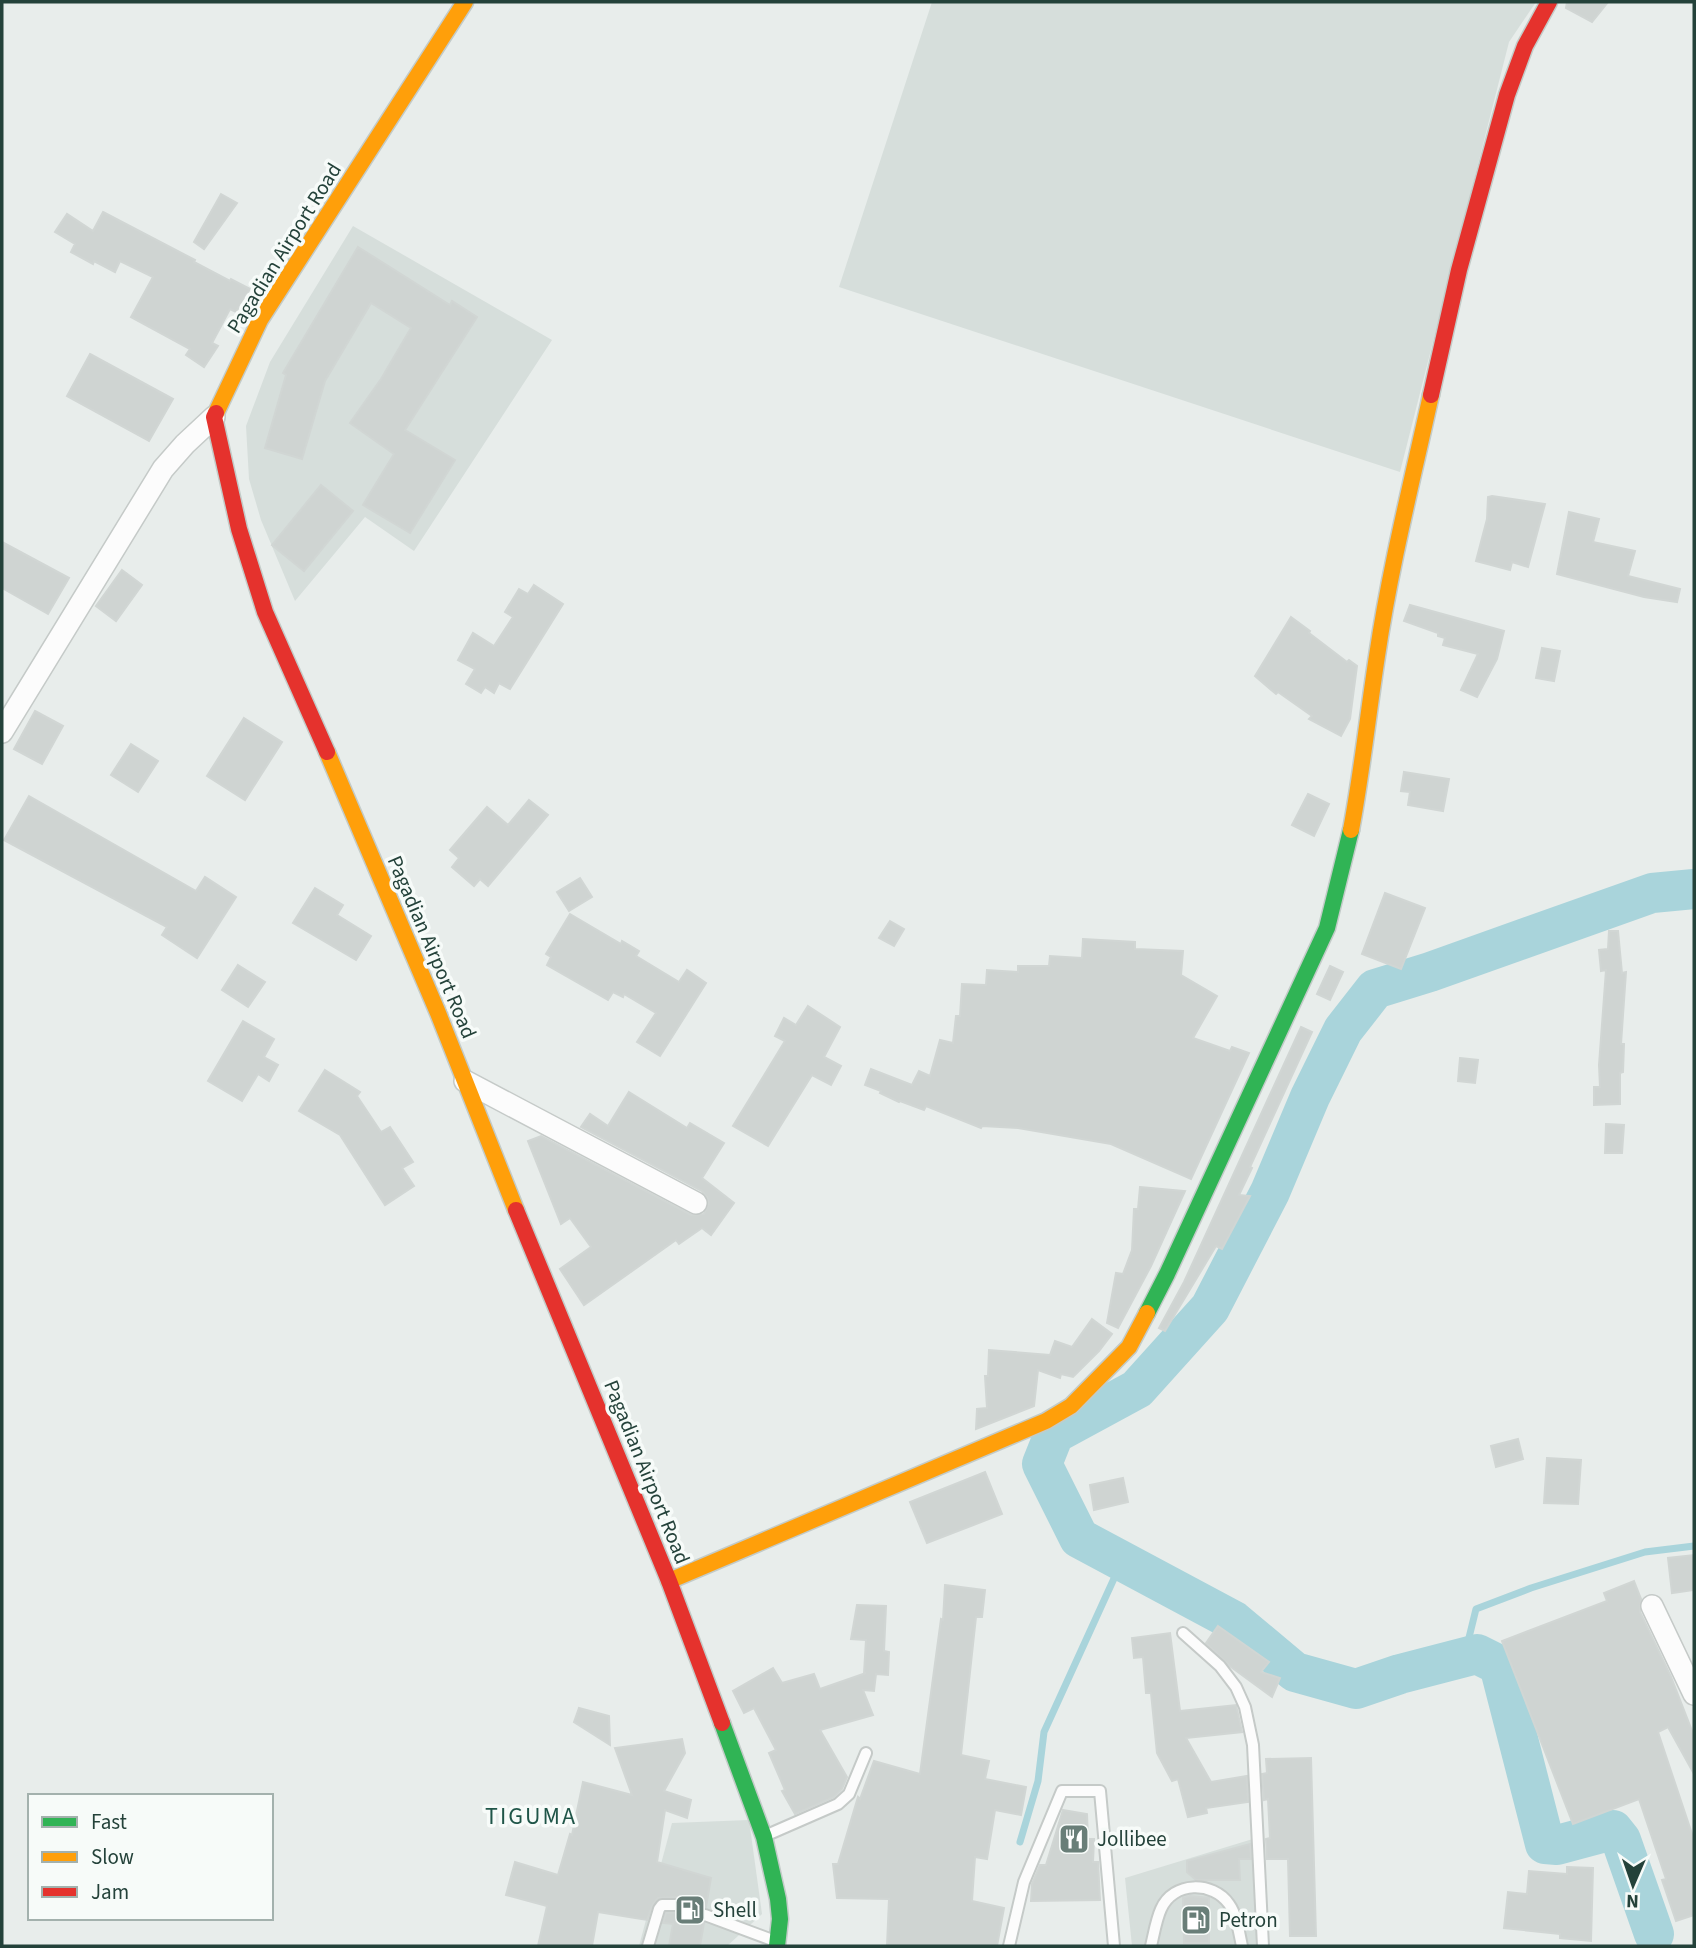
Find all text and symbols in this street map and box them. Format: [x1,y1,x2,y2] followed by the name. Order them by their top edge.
[219,157,349,339] street label: Pagadian Airport Road
[380,851,484,1043] street label: Pagadian Airport Road
[596,1375,698,1569] street label: Pagadian Airport Road
[28,1794,273,1920] legend
[485,1799,577,1834] district label: TIGUMA
[91,1807,127,1837] text: Fast
[1057,1822,1091,1856] restaurant icon: Jollibee
[1097,1824,1167,1854] place label: Jollibee
[91,1842,134,1872] text: Slow
[1598,1850,1668,1920] north arrow
[91,1877,129,1907] text: Jam
[1626,1887,1639,1914] text: N
[673,1893,707,1927] fuel station icon: Shell
[713,1895,757,1925] place label: Shell
[1179,1903,1213,1937] fuel station icon: Petron
[1219,1905,1278,1935] place label: Petron

